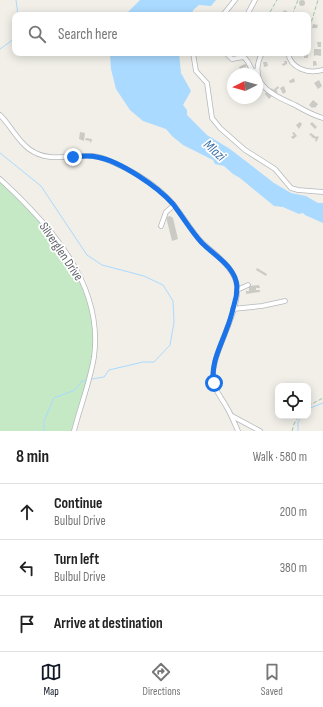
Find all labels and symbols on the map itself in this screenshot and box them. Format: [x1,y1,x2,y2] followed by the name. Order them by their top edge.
[227,68,263,104] north arrow
[200,136,230,165] water label: Mlazi
[64,148,82,166] route end
[36,219,87,284] street label: Silverglen Drive
[205,374,223,392] route start

